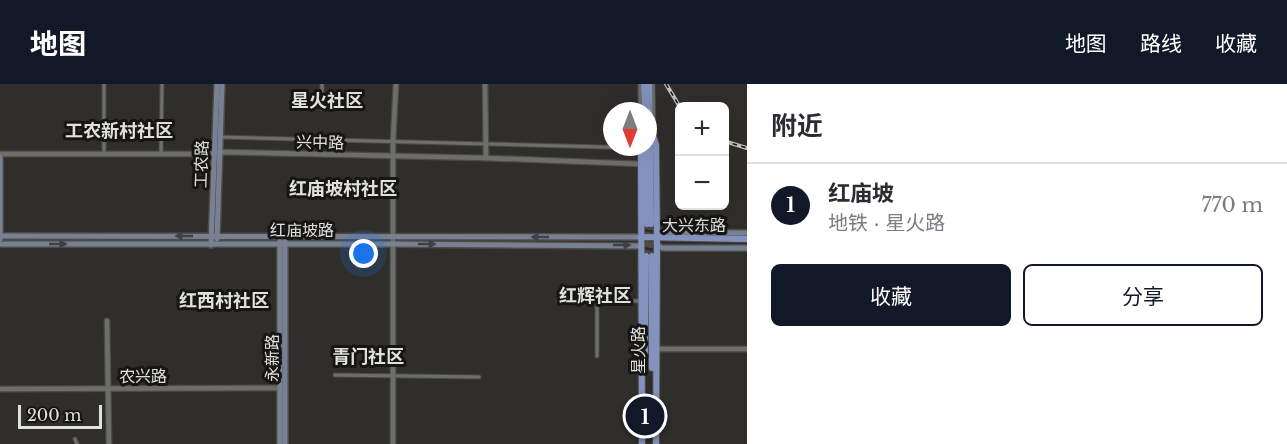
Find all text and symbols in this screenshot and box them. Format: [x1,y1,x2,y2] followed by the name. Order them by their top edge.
[30,27,86,62] text: 地图
[1065,31,1107,57] text: 地图
[1140,31,1182,57] text: 路线
[1215,31,1257,57] text: 收藏
[291,90,363,112] district label: 星火社区
[603,102,657,156] north arrow
[675,102,729,210] map controls
[675,102,729,156] button: +
[771,110,823,142] text: 附近
[65,120,173,142] district label: 工农新村社区
[296,132,344,152] street label: 兴中路
[190,140,212,188] street label: 工农路
[675,156,729,210] button: −
[289,178,397,200] district label: 红庙坡村社区
[828,180,894,207] text: 红庙坡
[786,193,795,217] text: 1
[1201,193,1263,217] text: 770 m
[828,211,945,235] text: 地铁 · 星火路
[662,215,726,235] street label: 大兴东路
[270,220,334,240] street label: 红庙坡路
[175,231,194,241] one-way arrow
[531,232,550,242] one-way arrow
[49,239,68,249] one-way arrow
[349,239,378,268] your location
[418,239,437,249] one-way arrow
[613,241,632,250] one-way arrow
[771,264,1011,326] button: 收藏
[1023,264,1263,326] button: 分享
[559,285,631,307] district label: 红辉社区
[179,290,269,312] district label: 红西村社区
[628,326,648,374] street label: 星火路
[262,334,282,382] street label: 永新路
[332,346,404,368] district label: 青门社区
[119,366,167,386] street label: 农兴路
[626,394,664,438] pin: 1
[18,402,102,430] scale bar
[27,405,81,425] text: 200 m

